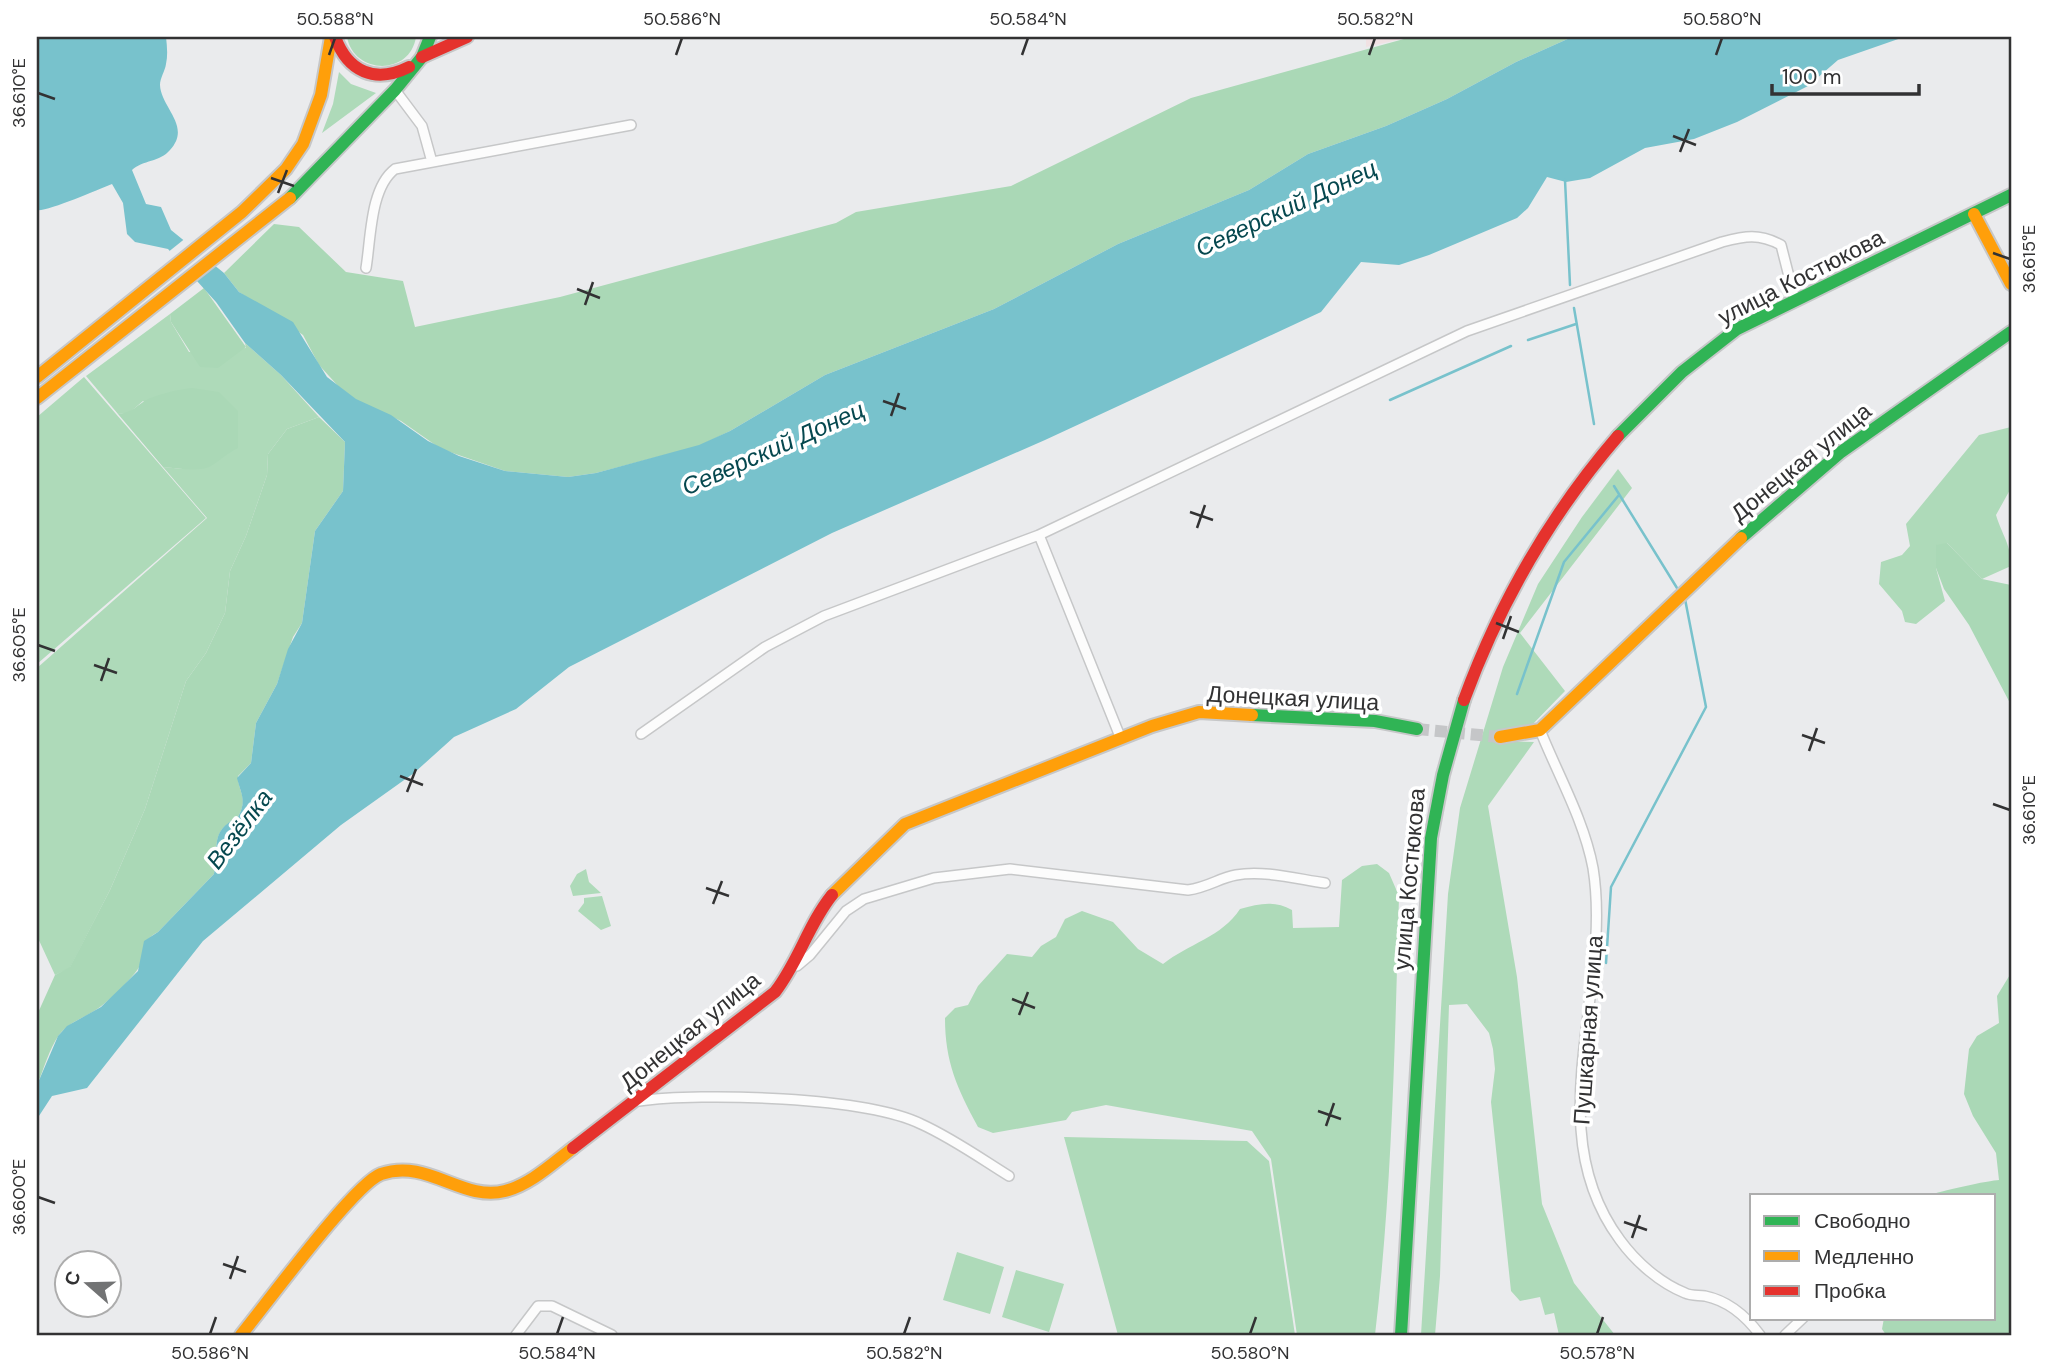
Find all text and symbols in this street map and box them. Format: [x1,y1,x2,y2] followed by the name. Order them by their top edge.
[296,7,374,31] text: 50.588°N
[643,7,721,31] text: 50.586°N
[989,7,1067,31] text: 50.584°N
[1337,7,1413,31] text: 50.582°N
[1683,7,1761,31] text: 50.580°N
[1772,52,1918,96] scale bar
[7,58,31,128] text: 36.610°E
[1782,63,1842,91] text: 100 m
[1190,152,1382,264] water label: Северский Донец
[1713,222,1889,332] street label: улица Костюкова
[2017,225,2041,293] text: 36.615°E
[677,394,869,502] water label: Северский Донец
[1725,396,1878,528] street label: Донецкая улица
[7,607,31,683] text: 36.605°E
[1206,679,1380,718] street label: Донецкая улица
[2017,775,2041,845] text: 36.610°E
[199,783,279,875] water label: Везёлка
[1386,786,1432,971] street label: улица Костюкова
[1566,934,1610,1126] street label: Пушкарная улица
[614,965,767,1097] street label: Донецкая улица
[7,1159,31,1235] text: 36.600°E
[1750,1194,1996,1320] legend
[1814,1207,1911,1235] text: Свободно
[1814,1243,1914,1271] text: Медленно
[52,1250,122,1320] north arrow
[58,1267,87,1289] text: С
[1814,1277,1886,1305] text: Пробка
[171,1341,249,1365] text: 50.586°N
[518,1341,596,1365] text: 50.584°N
[866,1341,942,1365] text: 50.582°N
[1211,1341,1289,1365] text: 50.580°N
[1559,1341,1635,1365] text: 50.578°N

